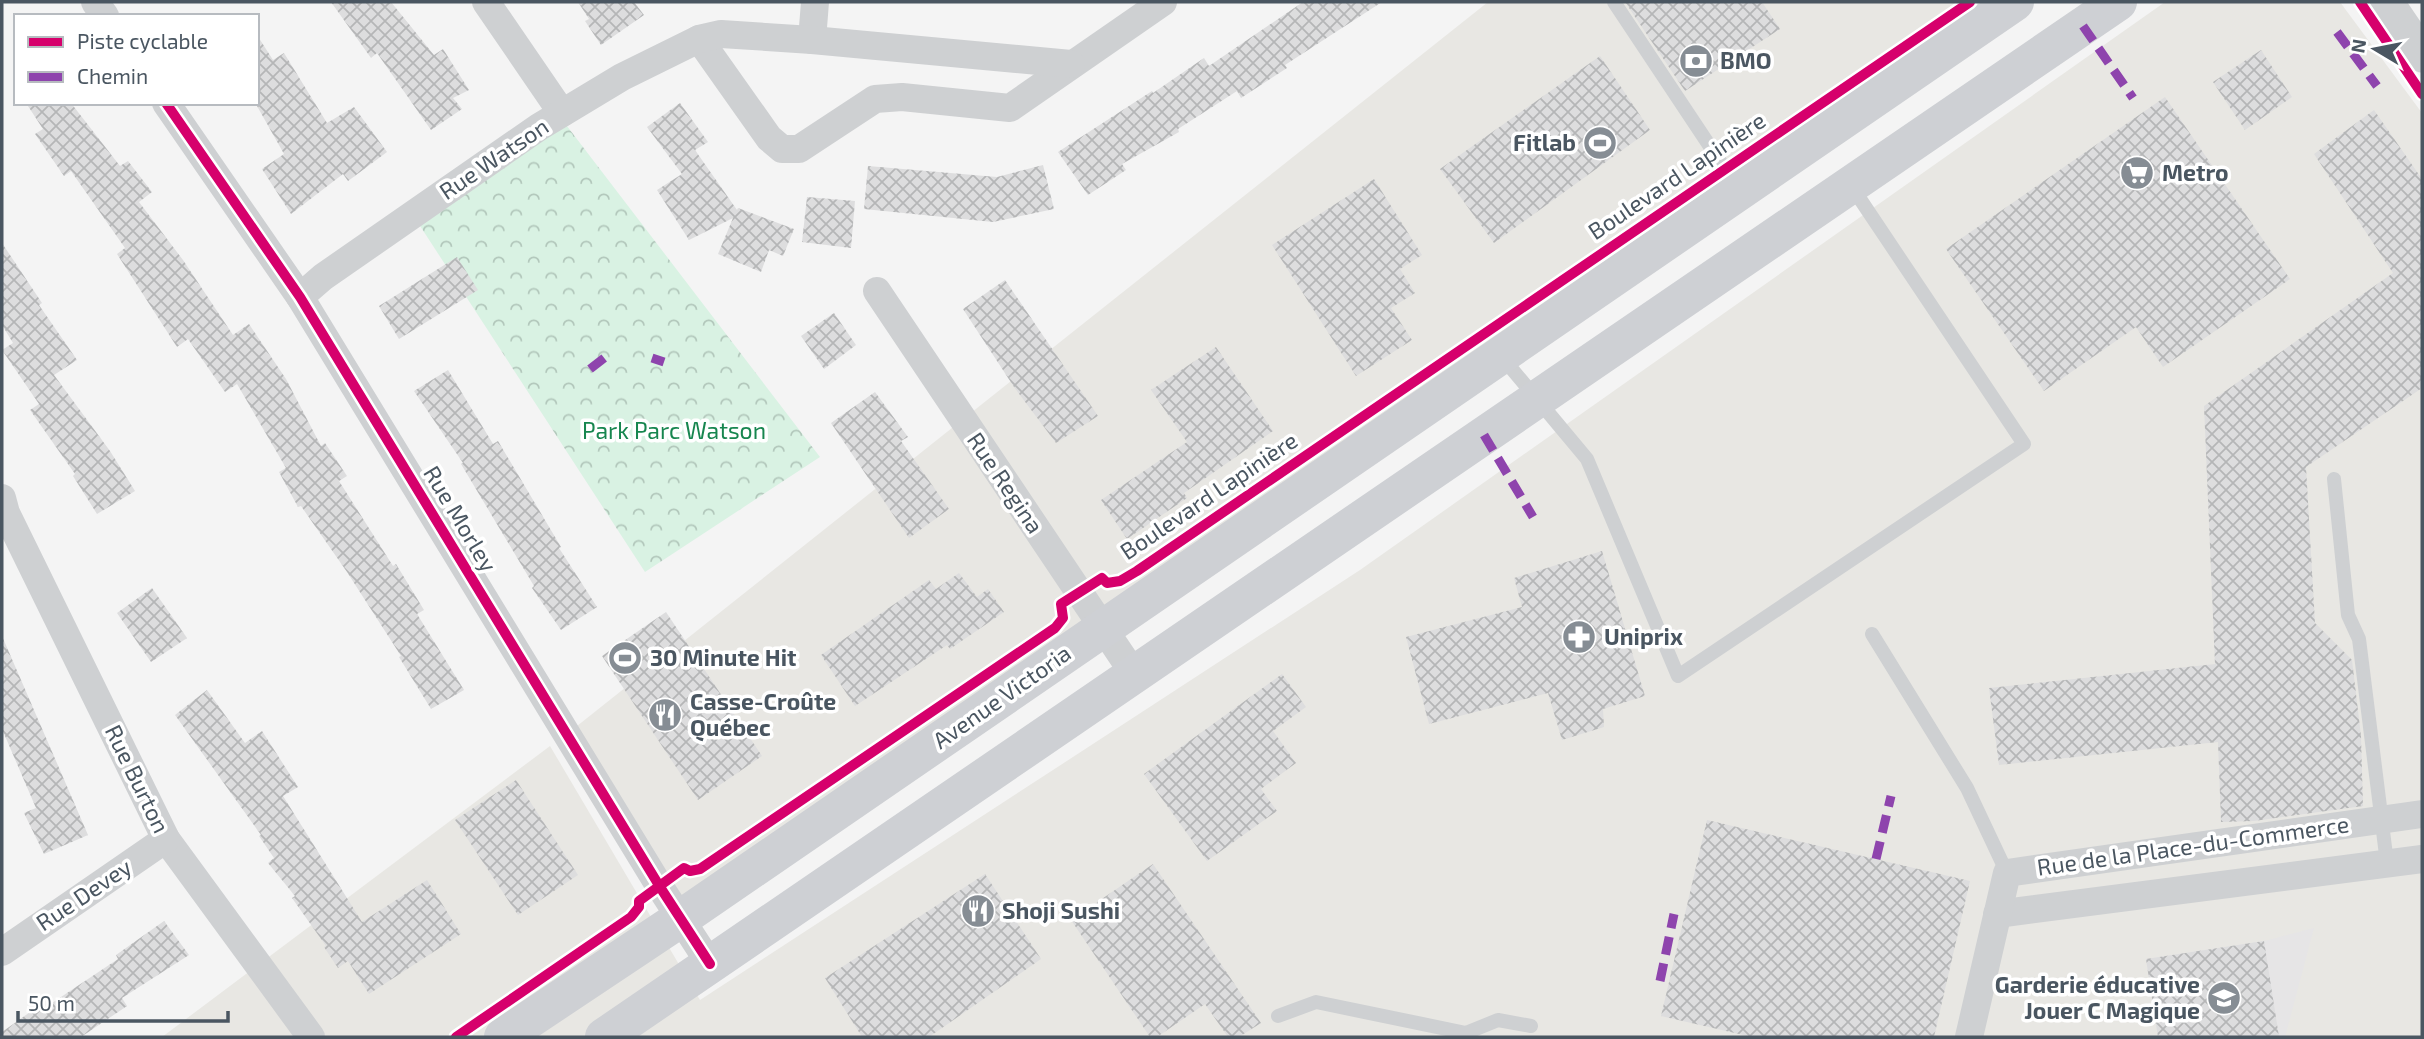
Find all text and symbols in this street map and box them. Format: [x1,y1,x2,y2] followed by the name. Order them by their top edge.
[14,14,259,105] legend
[2340,14,2410,84] north arrow
[77,28,208,53] text: Piste cyclable
[2345,37,2370,55] text: N
[1677,42,1715,80] bank icon: BMO
[1720,46,1772,74] place label: BMO
[77,63,148,88] text: Chemin
[1582,105,1770,245] street label: Boulevard Lapinière
[434,111,553,205] street label: Rue Watson
[1581,124,1619,162] sports icon: Fitlab
[1513,128,1576,156] place label: Fitlab
[2118,154,2156,192] supermarket icon: Metro
[2162,158,2229,186] place label: Metro
[582,416,766,444] park label: Park Parc Watson
[1114,425,1302,565] street label: Boulevard Lapinière
[962,427,1050,538] street label: Rue Regina
[418,460,503,577] street label: Rue Morley
[1560,618,1598,656] pharmacy icon: Uniprix
[1604,622,1683,650] place label: Uniprix
[927,638,1076,754] street label: Avenue Victoria
[606,639,644,677] sports icon: 30 Minute Hit
[650,643,796,671] place label: 30 Minute Hit
[690,687,836,742] place label: Casse-Croûte Québec
[646,696,684,734] restaurant icon: Casse-Croûte Québec
[100,720,176,837] street label: Rue Burton
[2035,809,2351,881] street label: Rue de la Place-du-Commerce
[30,852,136,936] street label: Rue Devey
[959,892,997,930] restaurant icon: Shoji Sushi
[1002,896,1120,924] place label: Shoji Sushi
[1995,970,2200,1024] place label: Garderie éducative Jouer C Magique
[18,979,228,1023] scale bar
[2205,979,2243,1017] school or university icon: Garderie éducative Jouer C Magique
[28,990,75,1015] text: 50 m

